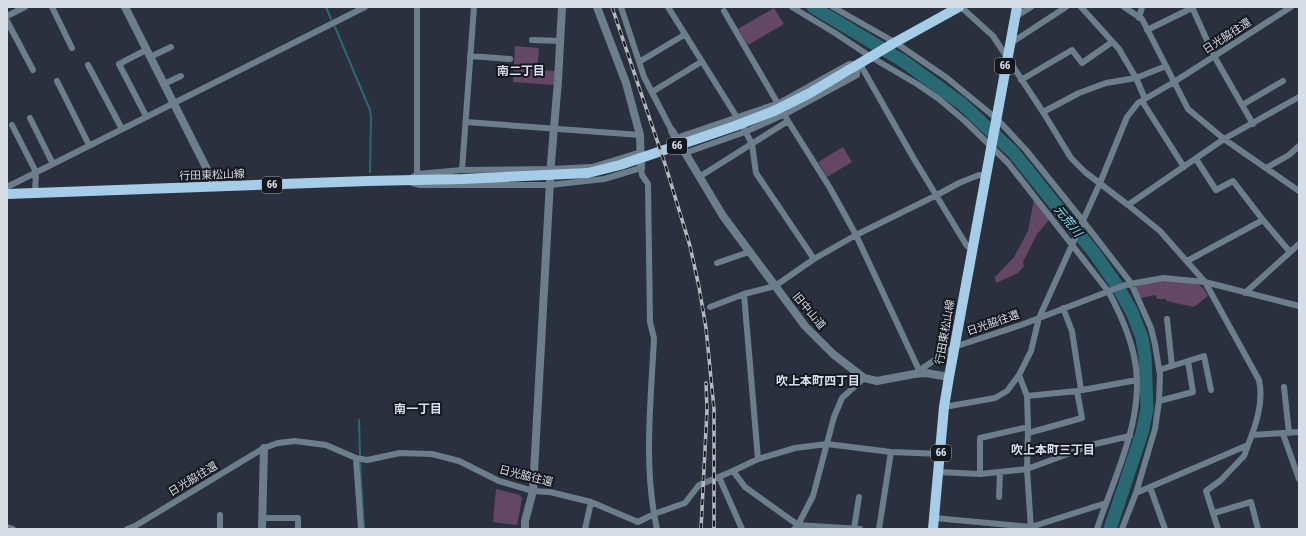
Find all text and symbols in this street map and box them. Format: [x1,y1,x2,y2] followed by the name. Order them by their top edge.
[1200,16,1254,56] street label: 日光脇往還
[995,58,1015,74] road number: 66
[497,64,545,78] district label: 南二丁目
[667,138,687,154] road number: 66
[179,167,245,183] street label: 行田東松山線
[262,177,282,193] road number: 66
[1051,203,1086,241] water label: 元荒川
[790,290,828,332] street label: 旧中山道
[933,298,957,366] street label: 行田東松山線
[965,308,1021,338] street label: 日光脇往還
[776,374,860,388] district label: 吹上本町四丁目
[394,402,442,416] district label: 南一丁目
[1011,443,1095,457] district label: 吹上本町三丁目
[931,445,951,461] road number: 66
[166,459,220,499] street label: 日光脇往還
[498,463,554,489] street label: 日光脇往還

